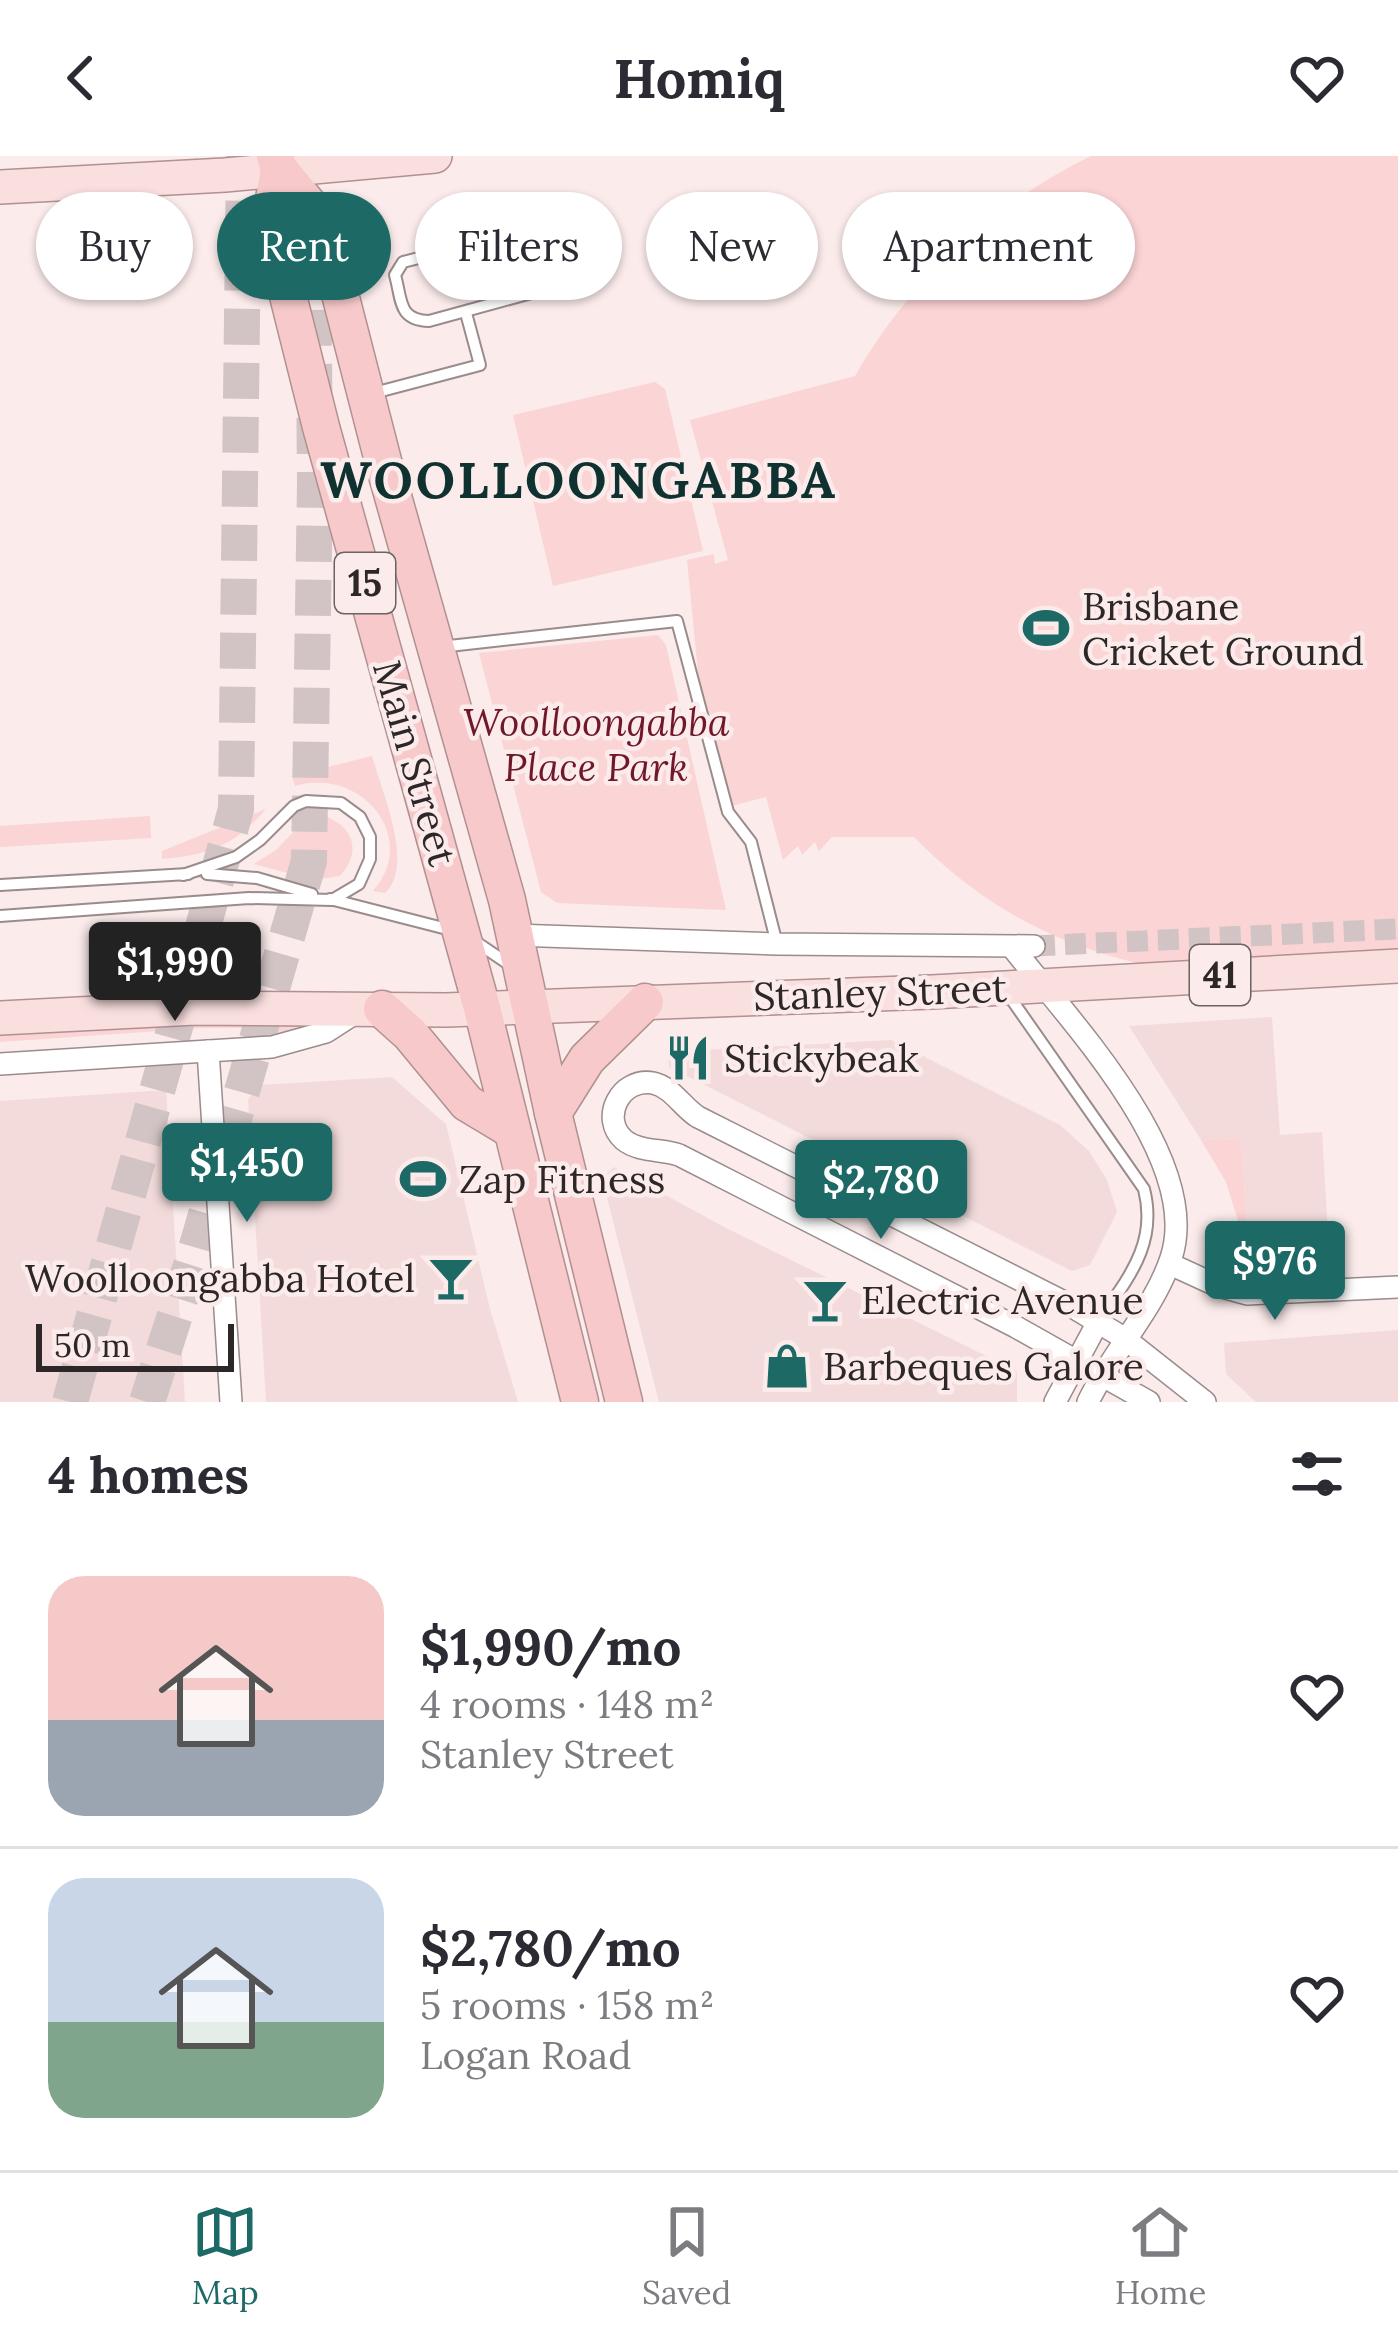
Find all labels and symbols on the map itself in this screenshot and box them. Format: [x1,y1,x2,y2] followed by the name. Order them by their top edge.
[320,447,838,512] district label: WOOLLOONGABBA
[335,553,395,613] road number: 15
[1082,581,1364,676] place label: Brisbane Cricket Ground
[1021,603,1071,653] sports icon: Brisbane Cricket Ground
[362,655,468,871] street label: Main Street
[463,697,730,792] park label: Woolloongabba Place Park
[77,922,273,1024] pin: $1,990
[1190,945,1250,1005] road number: 41
[752,963,1008,1021] street label: Stanley Street
[663,1033,713,1083] restaurant icon: Stickybeak
[724,1033,919,1083] place label: Stickybeak
[149,1123,345,1225] pin: $1,450
[783,1140,979,1242] pin: $2,780
[398,1154,448,1204] sports icon: Zap Fitness
[459,1154,665,1204] place label: Zap Fitness
[1204,1221,1346,1323] pin: $976
[25,1253,415,1303] place label: Woolloongabba Hotel
[426,1253,476,1303] bar icon: Woolloongabba Hotel
[800,1275,850,1325] bar icon: Electric Avenue
[861,1275,1144,1325] place label: Electric Avenue
[36,1318,234,1371] scale bar
[762,1341,812,1391] shop icon: Barbeques Galore
[823,1341,1144,1391] place label: Barbeques Galore

